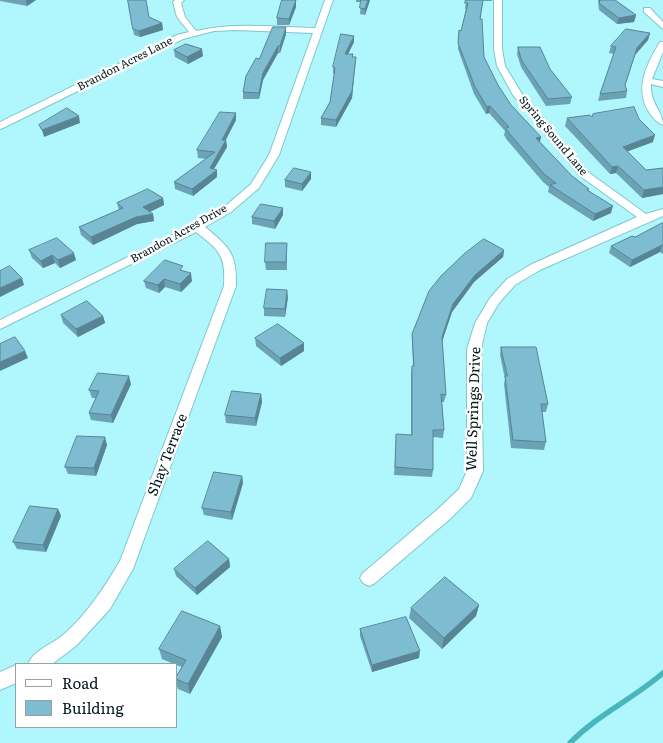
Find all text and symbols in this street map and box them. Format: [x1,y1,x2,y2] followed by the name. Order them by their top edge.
[75,34,175,94] street label: Brandon Acres Lane
[516,94,590,178] street label: Spring Sound Lane
[128,202,230,266] street label: Brandon Acres Drive
[463,347,485,471] street label: Well Springs Drive
[145,412,191,498] street label: Shay Terrace
[15,663,178,728] legend
[62,671,98,694] text: Road
[62,696,124,719] text: Building

